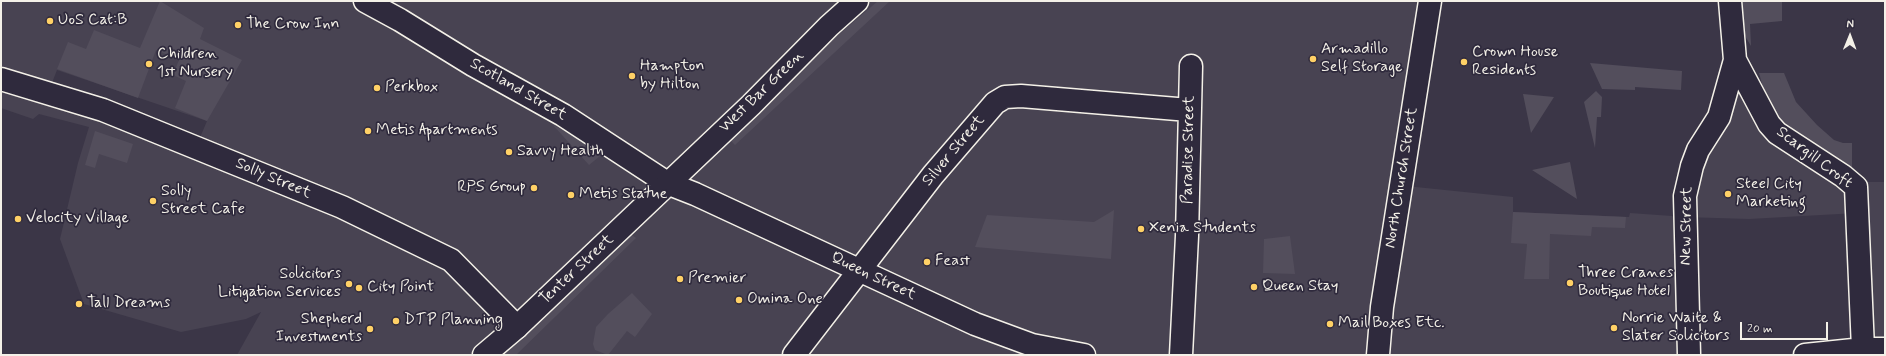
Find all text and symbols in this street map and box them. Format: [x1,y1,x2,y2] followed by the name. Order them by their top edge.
[58,11,127,31] place label: UoS Cat:B
[246,15,340,35] place label: The Crow Inn
[45,16,55,26] marker: UoS Cat:B
[1830,16,1870,56] north arrow
[1846,17,1854,31] text: N
[233,20,243,30] marker: The Crow Inn
[1321,40,1403,78] place label: Armadillo Self Storage
[1472,43,1558,81] place label: Crown House Residents
[157,45,233,83] place label: Children 1st Nursery
[716,47,808,137] street label: West Bar Green
[1308,54,1318,64] marker: Armadillo Self Storage
[466,55,570,125] street label: Scotland Street
[640,57,704,95] place label: Hampton by Hilton
[1459,57,1469,67] marker: Crown House Residents
[144,59,154,69] marker: Children 1st Nursery
[627,71,637,81] marker: Hampton by Hilton
[385,78,438,98] place label: Perkbox
[372,83,382,93] marker: Perkbox
[1178,96,1200,204] street label: Paradise Street
[1381,106,1423,250] street label: North Church Street
[919,111,989,191] street label: Silver Street
[376,121,498,141] place label: Metis Apartments
[1772,123,1856,193] street label: Scargill Croft
[363,126,373,136] marker: Metis Apartments
[517,142,604,162] place label: Savvy Health
[504,147,514,157] marker: Savvy Health
[232,154,314,204] street label: Solly Street
[1736,175,1806,213] place label: Steel City Marketing
[457,178,526,198] place label: RPS Group
[161,182,245,220] place label: Solly Street Cafe
[529,183,539,193] marker: RPS Group
[579,185,667,205] place label: Metis Statue
[1677,187,1697,265] street label: New Street
[1723,189,1733,199] marker: Steel City Marketing
[566,190,576,200] marker: Metis Statue
[148,196,158,206] marker: Solly Street Cafe
[26,209,129,229] place label: Velocity Village
[13,214,23,224] marker: Velocity Village
[1149,219,1256,239] place label: Xenia Students
[1136,224,1146,234] marker: Xenia Students
[536,231,618,309] street label: Tenter Street
[827,249,919,305] street label: Queen Street
[935,252,970,272] place label: Feast
[922,257,932,267] marker: Feast
[1578,264,1673,302] place label: Three Cranes Boutique Hotel
[218,265,341,303] place label: Solicitors Litigation Services
[688,269,746,289] place label: Premier
[675,274,685,284] marker: Premier
[1262,277,1338,297] place label: Queen Stay
[367,278,434,298] place label: City Point
[1565,278,1575,288] marker: Three Cranes Boutique Hotel
[344,279,354,289] marker: Solicitors Litigation Services
[1249,282,1259,292] marker: Queen Stay
[354,283,364,293] marker: City Point
[747,290,823,310] place label: Omina One
[87,294,170,314] place label: Tall Dreams
[734,295,744,305] marker: Omina One
[74,299,84,309] marker: Tall Dreams
[1622,309,1730,347] place label: Norrie Waite & Slater Solicitors
[276,310,362,348] place label: Shepherd Investments
[404,311,503,331] place label: DTP Planning
[1338,314,1445,334] place label: Mail Boxes Etc.
[1742,314,1830,340] scale bar
[391,316,401,326] marker: DTP Planning
[1325,319,1335,329] marker: Mail Boxes Etc.
[1747,321,1773,337] text: 20 m
[1609,323,1619,333] marker: Norrie Waite & Slater Solicitors
[365,324,375,334] marker: Shepherd Investments

